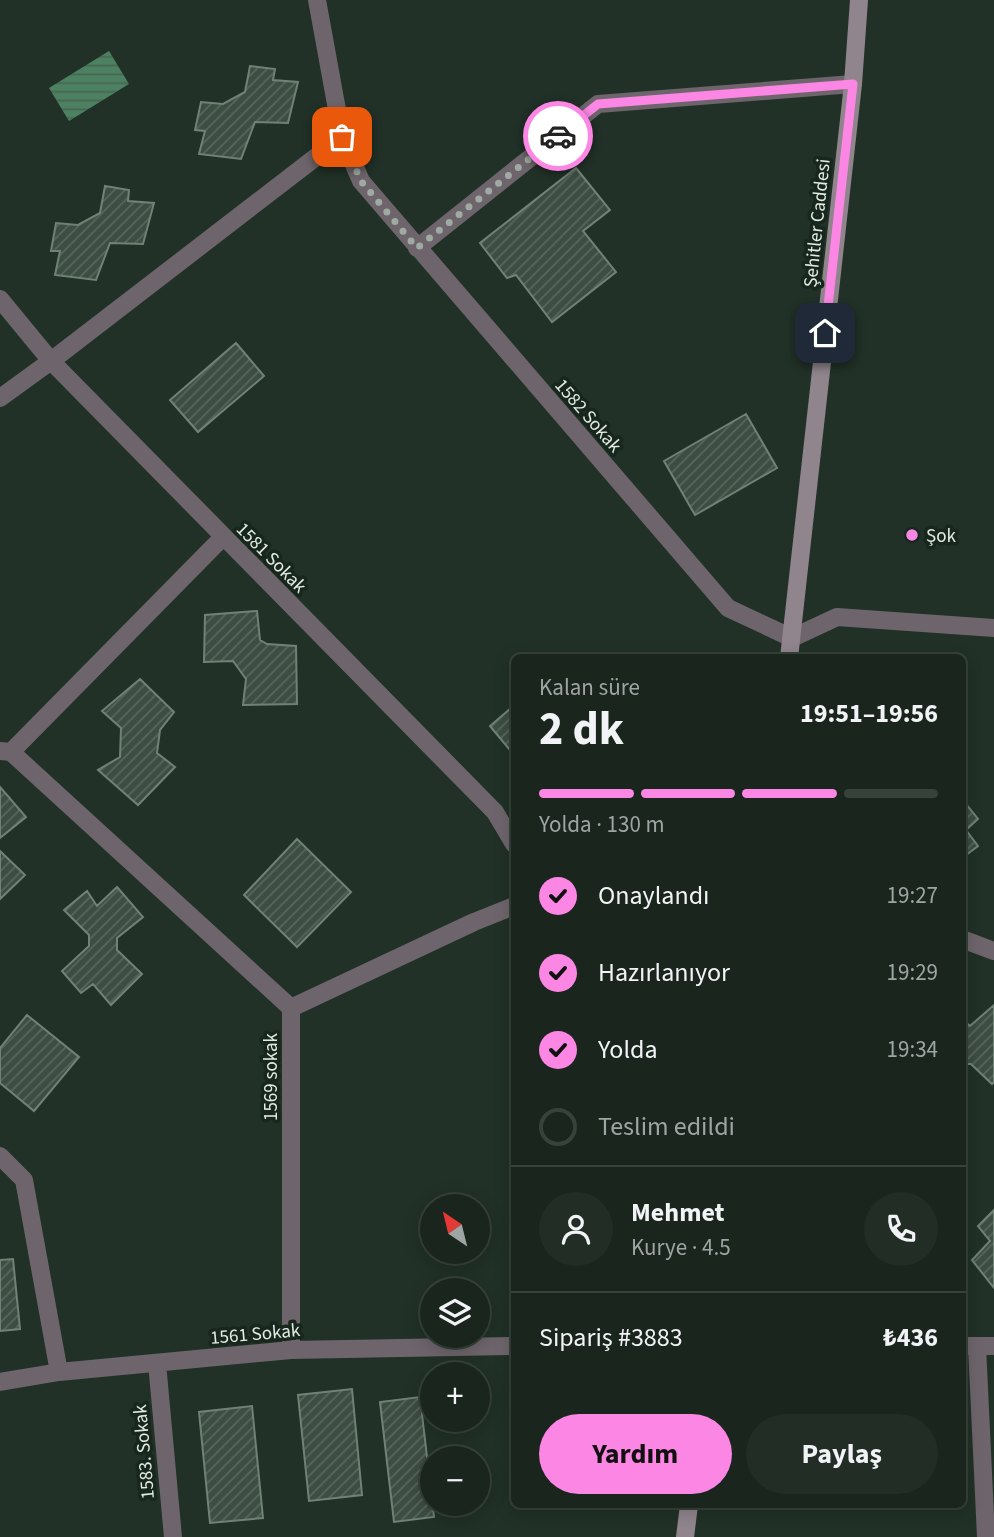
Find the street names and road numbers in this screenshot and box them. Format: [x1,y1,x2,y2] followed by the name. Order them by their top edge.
[797,157,838,289] street label: Şehitler Caddesi
[548,373,628,459] street label: 1582 Sokak
[229,517,313,600] street label: 1581 Sokak
[258,1032,285,1121] street label: 1569 sokak
[209,1317,302,1352] street label: 1561 Sokak
[127,1403,162,1500] street label: 1583. Sokak

